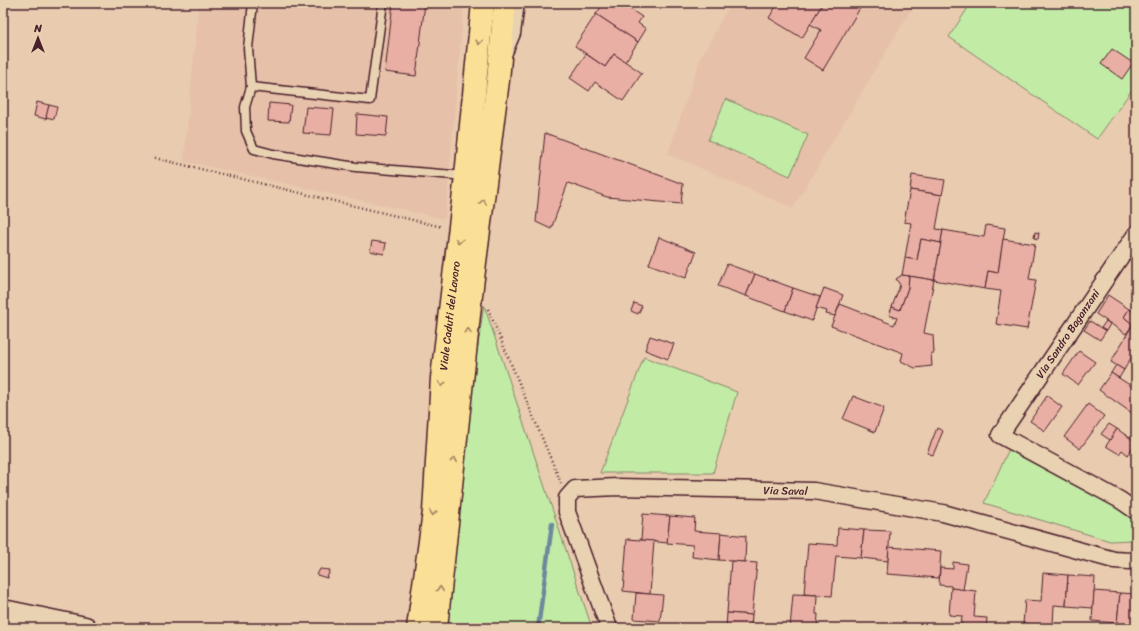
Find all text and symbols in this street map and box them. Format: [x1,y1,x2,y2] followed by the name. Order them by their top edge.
[18,18,58,58] north arrow
[33,19,42,38] text: N
[475,39,484,45] one-way arrow
[478,199,487,205] one-way arrow
[454,238,463,244] one-way arrow
[433,260,465,371] street label: Viale Caduti del Lavoro
[1031,285,1106,383] street label: Via Sandro Baganzani
[463,328,472,334] one-way arrow
[437,381,446,387] one-way arrow
[449,457,458,463] one-way arrow
[763,480,809,500] street label: Via Saval
[429,510,438,516] one-way arrow
[436,586,445,592] one-way arrow

